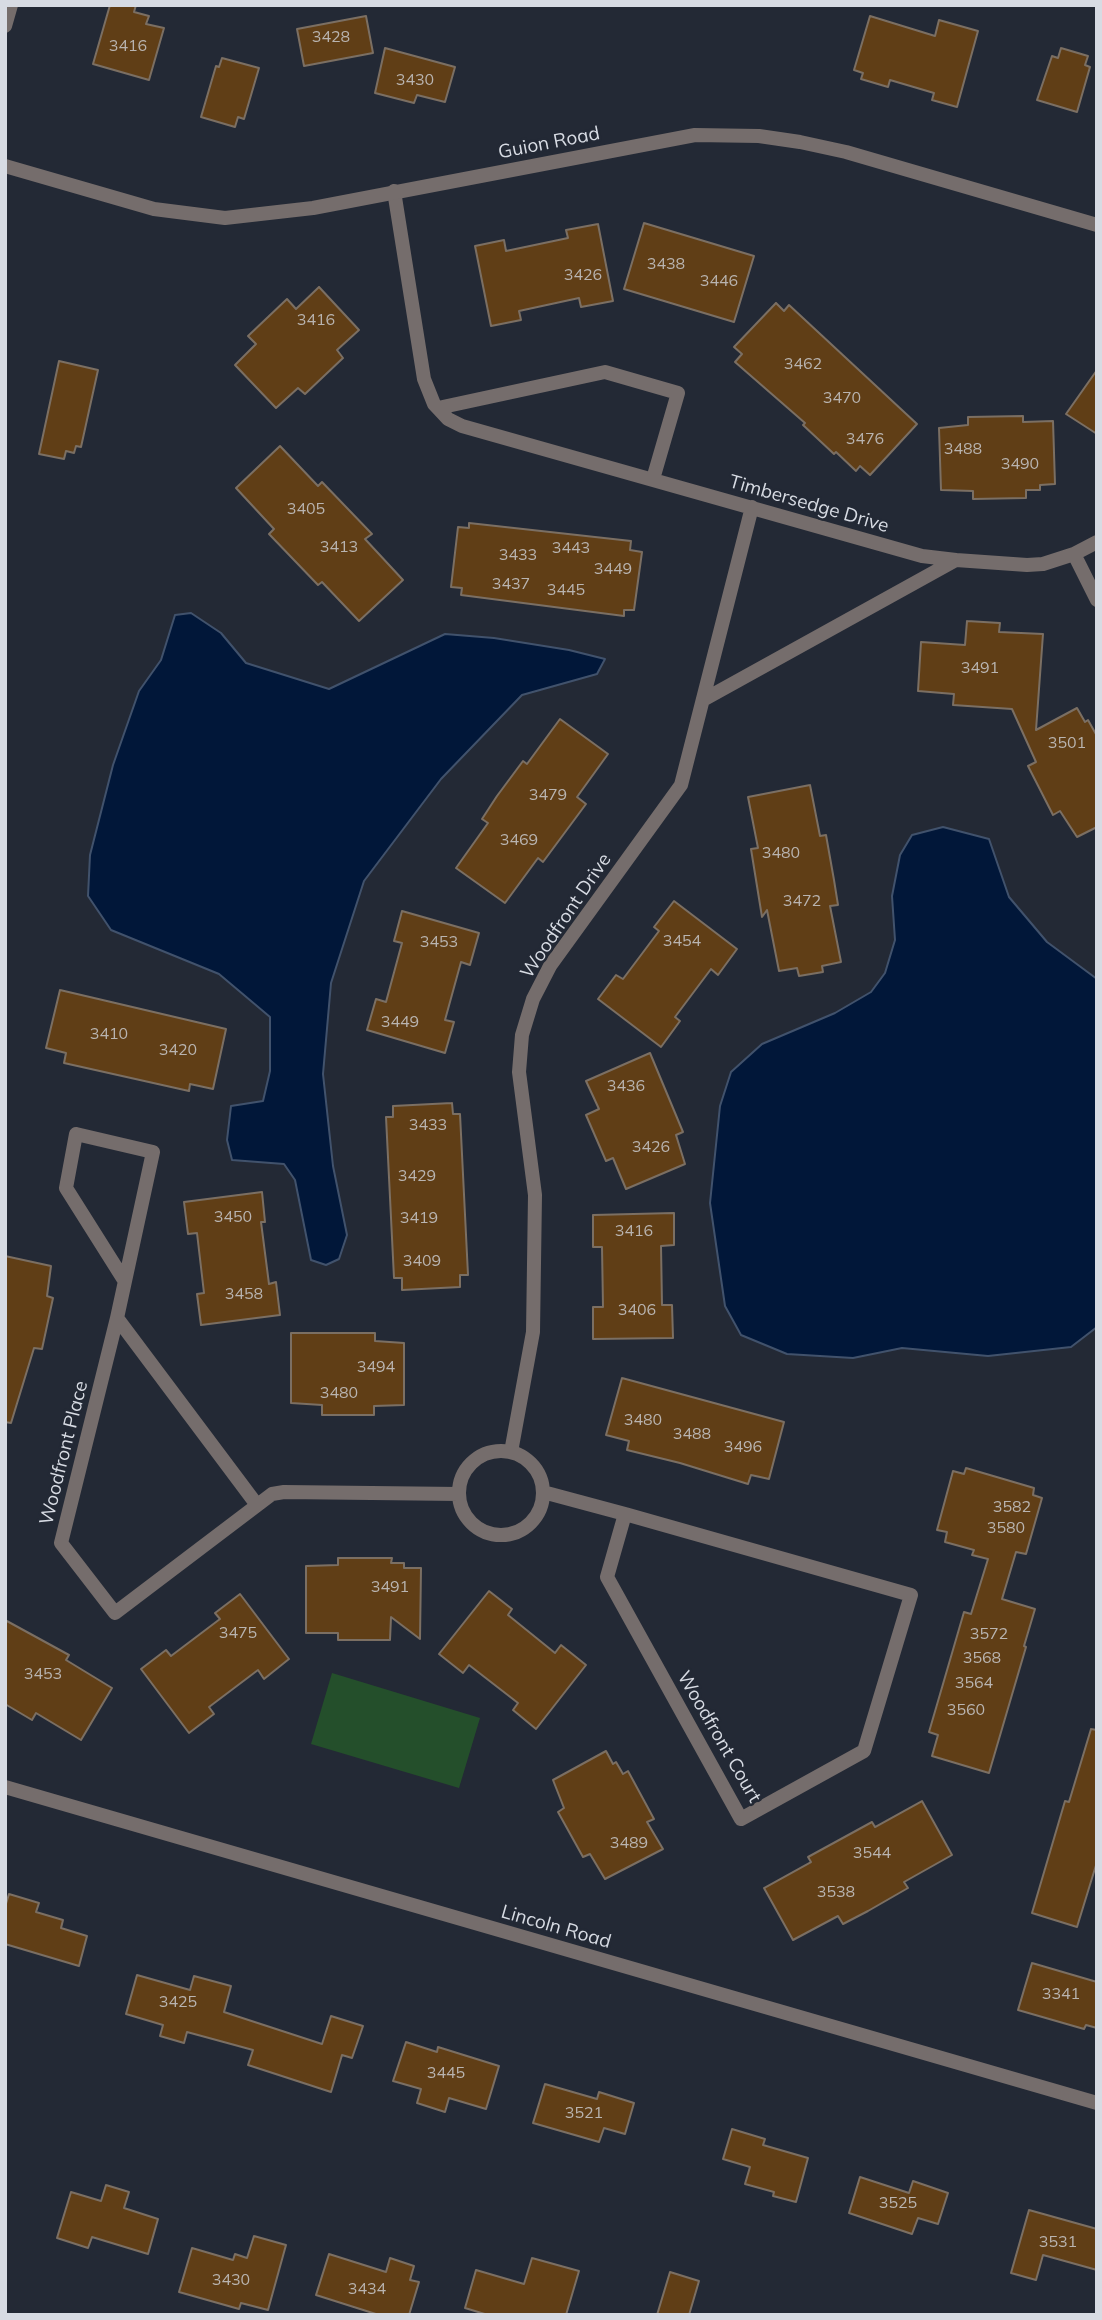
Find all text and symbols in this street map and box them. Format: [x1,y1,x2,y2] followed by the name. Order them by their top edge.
[312,27,350,47] house number: 3428
[109,36,147,56] house number: 3416
[396,70,434,90] house number: 3430
[496,122,602,164] street label: Guion Road
[647,254,685,274] house number: 3438
[564,265,602,285] house number: 3426
[700,271,738,291] house number: 3446
[297,310,335,330] house number: 3416
[784,354,822,374] house number: 3462
[823,388,861,408] house number: 3470
[846,429,884,449] house number: 3476
[944,439,982,459] house number: 3488
[1001,454,1039,474] house number: 3490
[727,470,891,538] street label: Timbersedge Drive
[287,499,325,519] house number: 3405
[320,537,358,557] house number: 3413
[552,538,590,558] house number: 3443
[499,545,537,565] house number: 3433
[594,559,632,579] house number: 3449
[492,574,530,594] house number: 3437
[547,580,585,600] house number: 3445
[961,658,999,678] house number: 3491
[1048,733,1086,753] house number: 3501
[529,785,567,805] house number: 3479
[500,830,538,850] house number: 3469
[762,843,800,863] house number: 3480
[516,849,616,983] street label: Woodfront Drive
[783,891,821,911] house number: 3472
[663,931,701,951] house number: 3454
[420,932,458,952] house number: 3453
[381,1012,419,1032] house number: 3449
[90,1024,128,1044] house number: 3410
[159,1040,197,1060] house number: 3420
[607,1076,645,1096] house number: 3436
[409,1115,447,1135] house number: 3433
[632,1137,670,1157] house number: 3426
[398,1166,436,1186] house number: 3429
[214,1207,252,1227] house number: 3450
[400,1208,438,1228] house number: 3419
[615,1221,653,1241] house number: 3416
[403,1251,441,1271] house number: 3409
[225,1284,263,1304] house number: 3458
[618,1300,656,1320] house number: 3406
[357,1357,395,1377] house number: 3494
[35,1379,93,1527] street label: Woodfront Place
[320,1383,358,1403] house number: 3480
[624,1410,662,1430] house number: 3480
[673,1424,711,1444] house number: 3488
[724,1437,762,1457] house number: 3496
[993,1497,1031,1517] house number: 3582
[987,1518,1025,1538] house number: 3580
[371,1577,409,1597] house number: 3491
[219,1623,257,1643] house number: 3475
[970,1624,1008,1644] house number: 3572
[963,1648,1001,1668] house number: 3568
[24,1664,62,1684] house number: 3453
[672,1667,766,1807] street label: Woodfront Court
[955,1673,993,1693] house number: 3564
[947,1700,985,1720] house number: 3560
[610,1833,648,1853] house number: 3489
[853,1843,891,1863] house number: 3544
[817,1882,855,1902] house number: 3538
[498,1900,614,1954] street label: Lincoln Road
[1042,1984,1080,2004] house number: 3341
[159,1992,197,2012] house number: 3425
[427,2063,465,2083] house number: 3445
[565,2103,603,2123] house number: 3521
[879,2193,917,2213] house number: 3525
[1039,2232,1077,2252] house number: 3531
[212,2270,250,2290] house number: 3430
[348,2279,386,2299] house number: 3434

